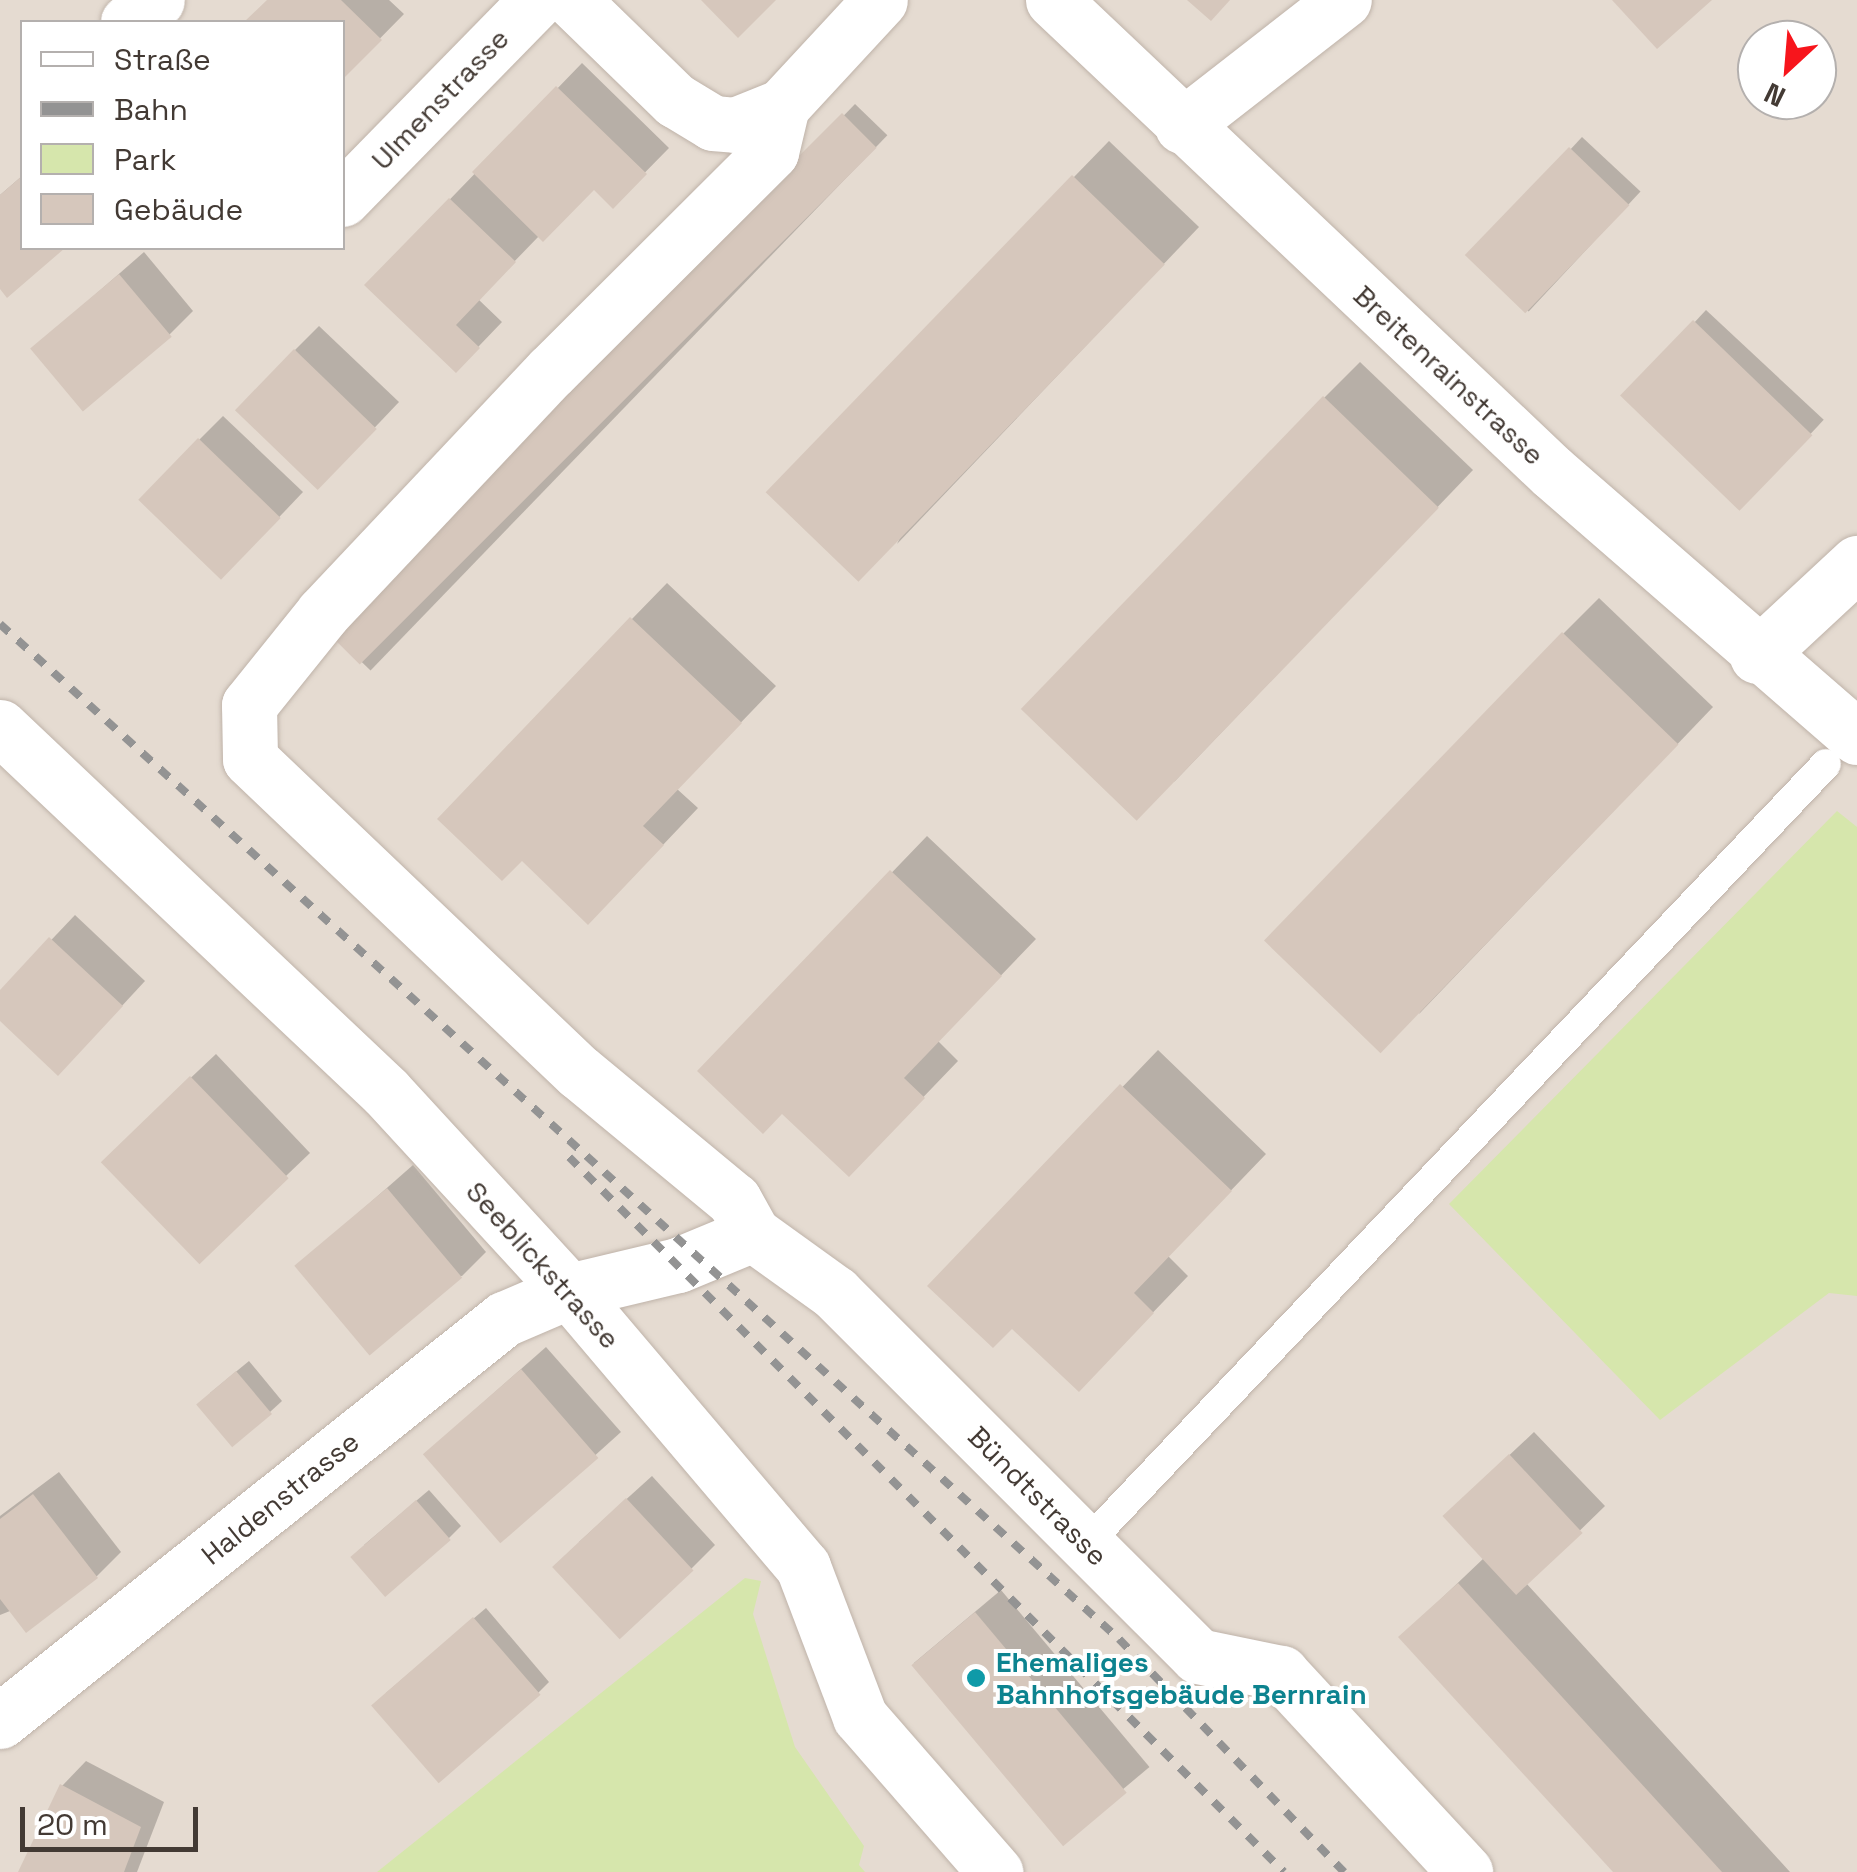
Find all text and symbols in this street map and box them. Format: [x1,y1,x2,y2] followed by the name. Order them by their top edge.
[20,20,345,250] legend
[1737,20,1837,120] north arrow
[364,22,516,176] street label: Ulmenstrasse
[114,40,211,79] text: Straße
[1758,75,1791,115] text: N
[114,90,188,129] text: Bahn
[114,140,176,179] text: Park
[114,190,243,229] text: Gebäude
[1347,278,1551,472] street label: Breitenrainstrasse
[459,1175,627,1355] street label: Seeblickstrasse
[961,1419,1115,1573] street label: Bündtstrasse
[195,1424,365,1572] street label: Haldenstrasse
[996,1645,1367,1711] place label: Ehemaliges Bahnhofsgebäude Bernrain
[965,1667,987,1689] marker: Ehemaliges Bahnhofsgebäude Bernrain
[25,1787,202,1849] scale bar
[37,1805,108,1844] text: 20 m

